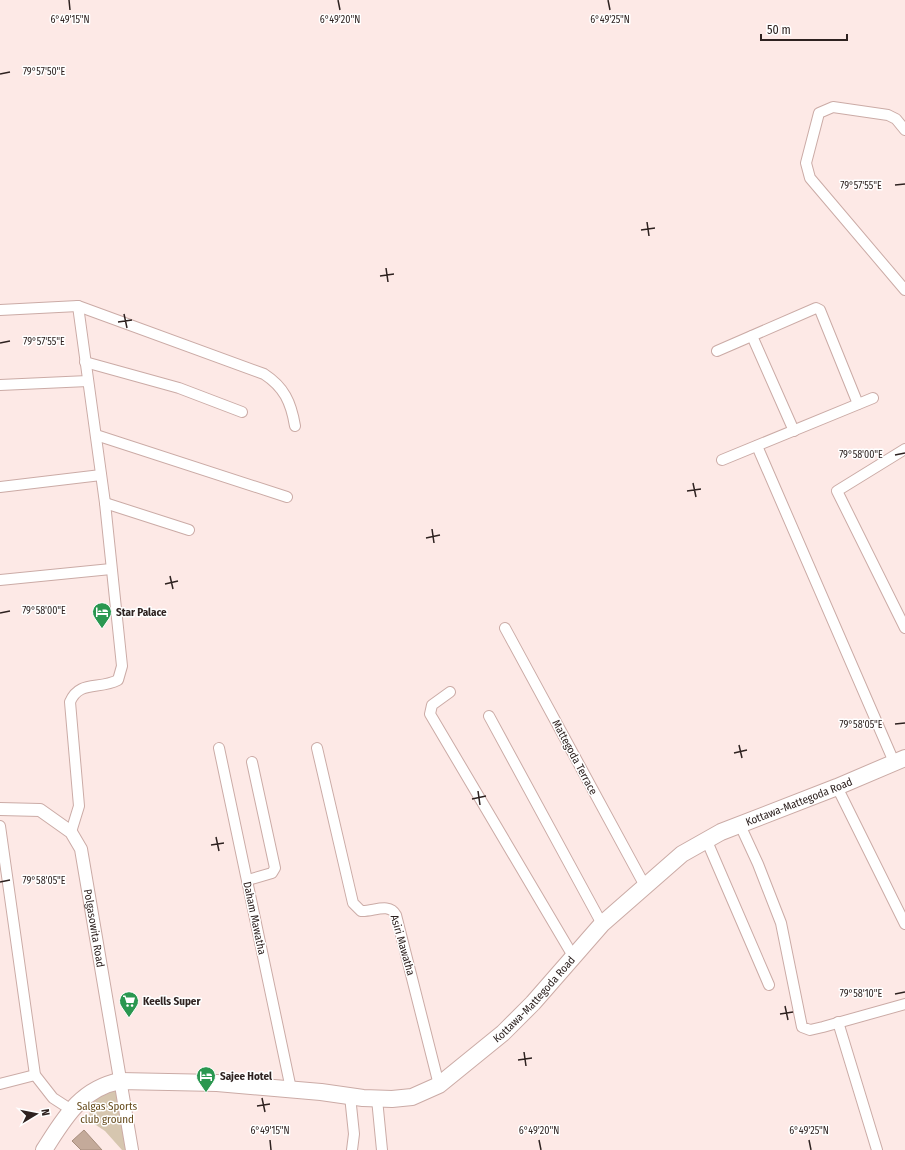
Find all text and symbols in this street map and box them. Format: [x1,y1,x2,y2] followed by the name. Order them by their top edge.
[50,14,90,26] text: 6°49'15"N
[320,14,360,26] text: 6°49'20"N
[590,14,630,26] text: 6°49'25"N
[761,16,847,42] scale bar
[767,23,791,37] text: 50 m
[23,66,65,78] text: 79°57'50"E
[840,180,882,192] text: 79°57'55"E
[23,336,65,348] text: 79°57'55"E
[839,449,883,461] text: 79°58'00"E
[91,601,113,629] hotel icon: Star Palace
[22,605,66,617] text: 79°58'00"E
[116,606,167,619] place label: Star Palace
[549,718,600,797] street label: Mattegoda Terrace
[840,719,883,731] text: 79°58'05"E
[744,775,854,829] street label: Kottawa-Mattegoda Road
[23,875,66,887] text: 79°58'05"E
[240,880,269,956] street label: Daham Mawatha
[81,888,107,968] street label: Polgasowita Road
[388,913,417,977] street label: Asiri Mawatha
[491,954,578,1045] street label: Kottawa-Mattegoda Road
[840,988,883,1000] text: 79°58'10"E
[118,990,140,1018] supermarket icon: Keells Super
[143,995,201,1008] place label: Keells Super
[195,1065,217,1093] hotel icon: Sajee Hotel
[220,1070,273,1083] place label: Sajee Hotel
[16,1094,56,1134] north arrow
[77,1100,138,1126] park label: Salgas Sports club ground
[38,1108,52,1117] text: N
[250,1125,290,1137] text: 6°49'15"N
[519,1125,559,1137] text: 6°49'20"N
[789,1125,829,1137] text: 6°49'25"N

